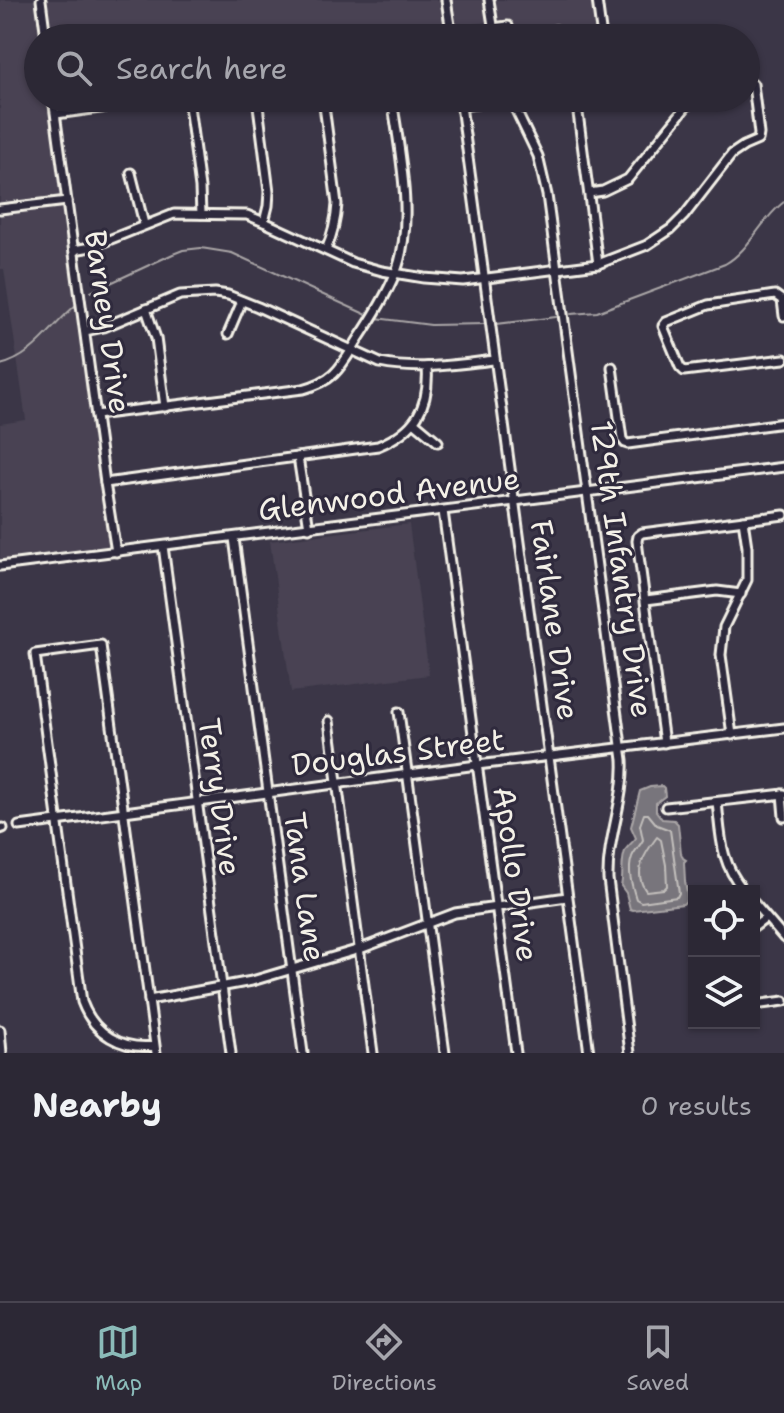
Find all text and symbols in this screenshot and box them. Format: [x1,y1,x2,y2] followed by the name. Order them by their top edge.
[24,24,760,112] search box
[52,46,96,90] icon: search
[116,48,287,89] text: Search here
[75,228,141,416] street label: Barney Drive
[581,418,663,720] street label: 129th Infantry Drive
[256,458,522,530] street label: Glenwood Avenue
[521,517,589,723] street label: Fairlane Drive
[189,715,251,879] street label: Terry Drive
[289,719,507,785] street label: Douglas Street
[483,784,549,964] street label: Apollo Drive
[274,810,336,964] street label: Tana Lane
[688,885,760,1029] map controls
[688,885,760,957] button: locate
[688,957,760,1029] button: layers
[32,1082,162,1128] text: Nearby
[640,1088,752,1123] text: 0 results
[95,1320,142,1397] tab: Map
[332,1320,437,1397] tab: Directions
[627,1320,689,1397] tab: Saved

